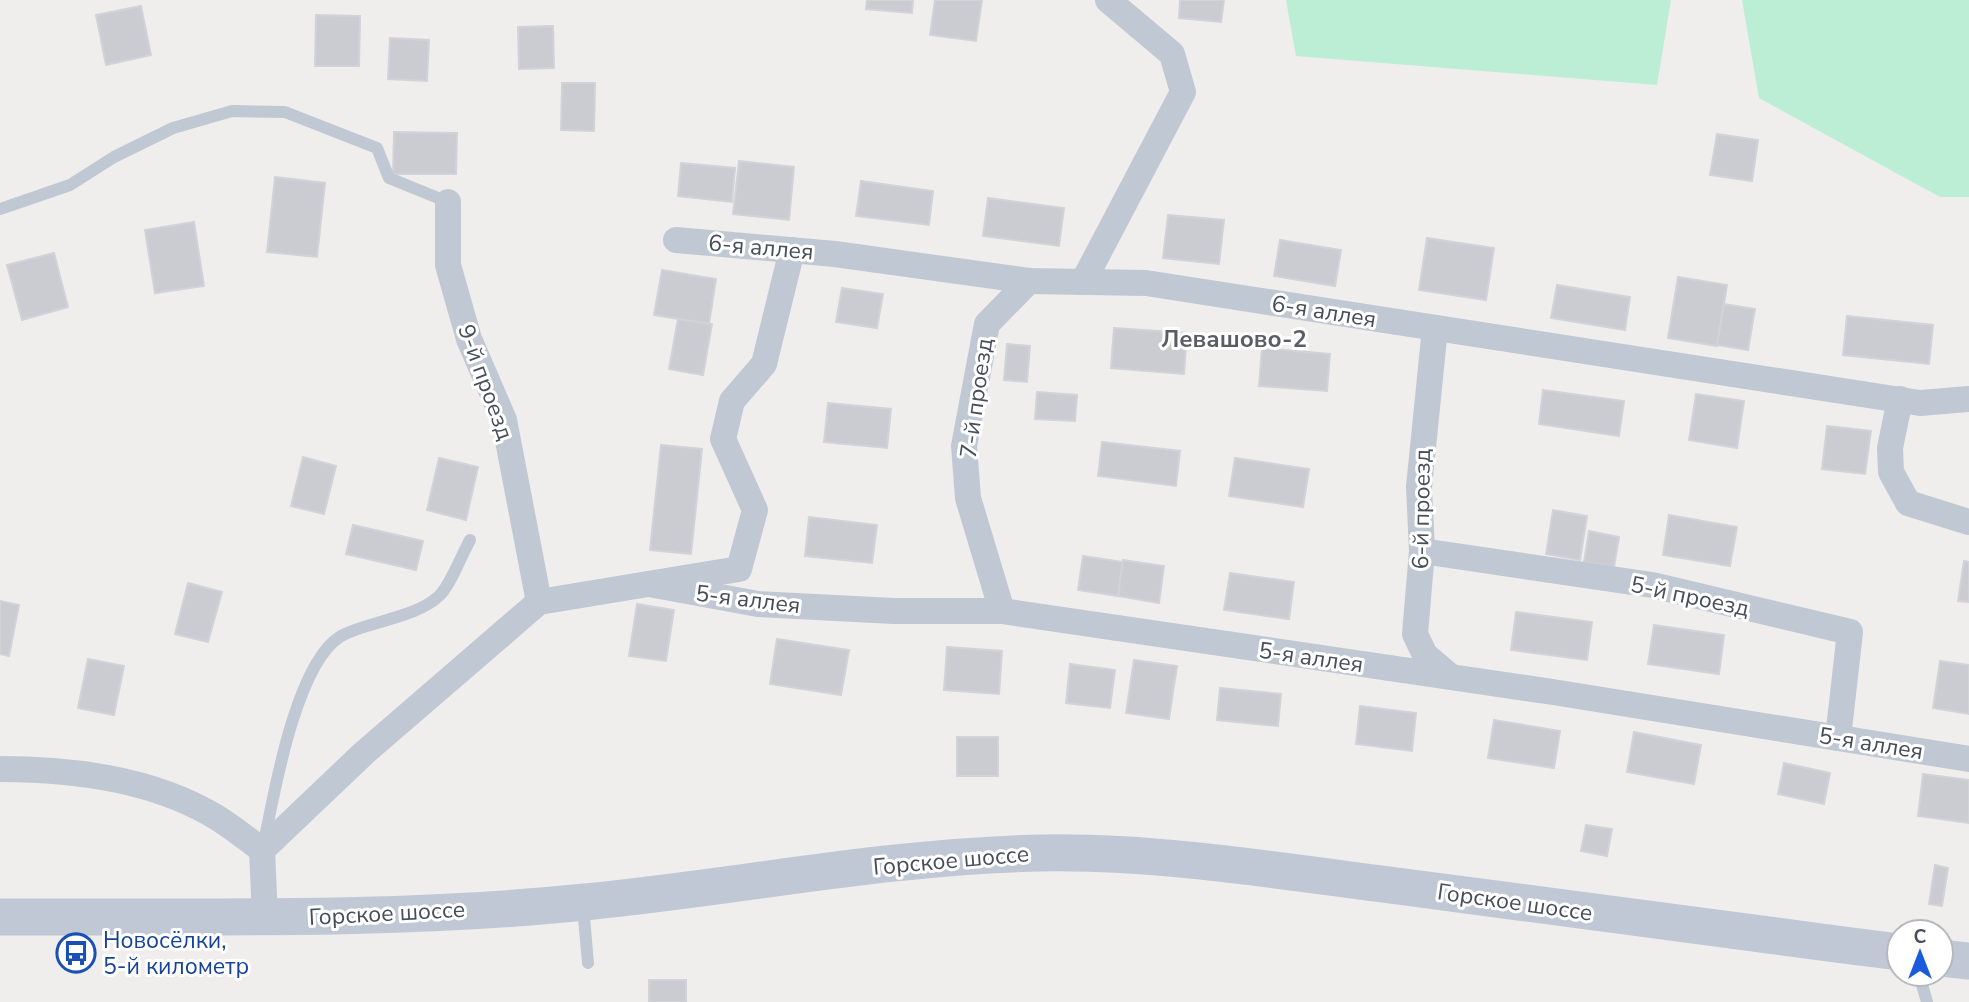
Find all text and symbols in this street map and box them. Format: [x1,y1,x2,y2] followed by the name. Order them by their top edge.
[707,227,815,268] street label: 6-я аллея
[1269,288,1378,335] street label: 6-я аллея
[450,320,521,444] street label: 9-й проезд
[1161,323,1307,355] district label: Левашово-2
[953,336,1000,460] street label: 7-й проезд
[1405,448,1438,570] street label: 6-й проезд
[1628,569,1752,624] street label: 5-й проезд
[694,578,802,621] street label: 5-я аллея
[1257,635,1365,680] street label: 5-я аллея
[1816,720,1925,767] street label: 5-я аллея
[872,838,1030,883] street label: Горское шоссе
[1435,876,1595,929] street label: Горское шоссе
[308,894,466,933] street label: Горское шоссе
[1885,918,1955,988] north arrow
[1914,924,1927,950] text: С
[103,925,249,982] place label: Новосёлки, 5-й километр
[55,932,97,974] bus stop icon: Новосёлки, 5-й километр

